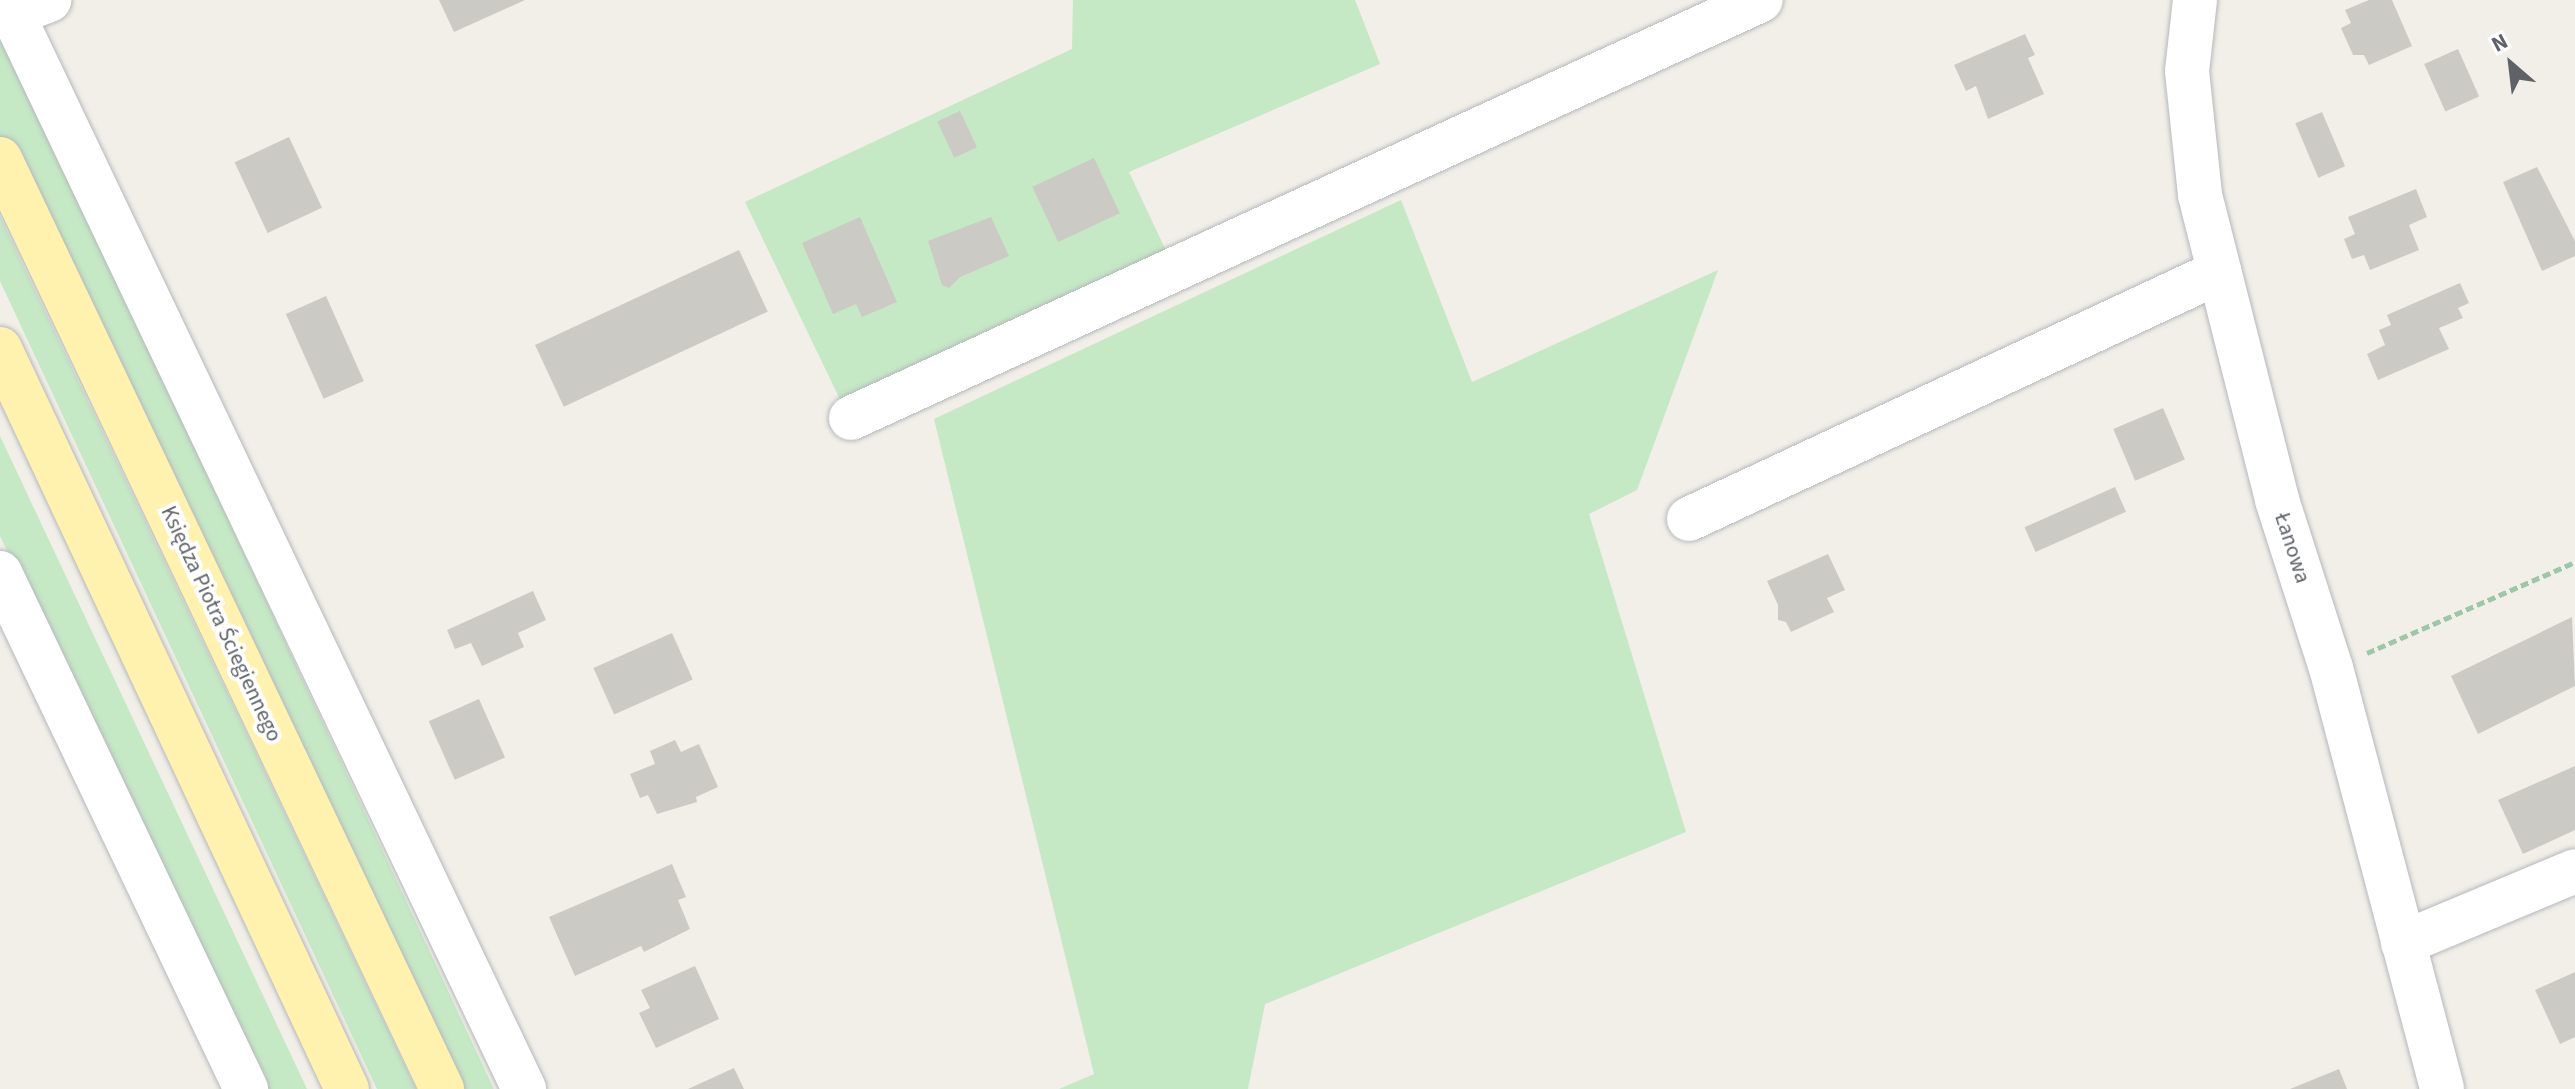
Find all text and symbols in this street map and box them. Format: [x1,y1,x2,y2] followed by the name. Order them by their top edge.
[2471,24,2551,104] north arrow
[2486,25,2514,60] text: N
[155,502,287,746] street label: Księdza Piotra Ściegiennego
[2268,509,2316,587] street label: Łanowa

